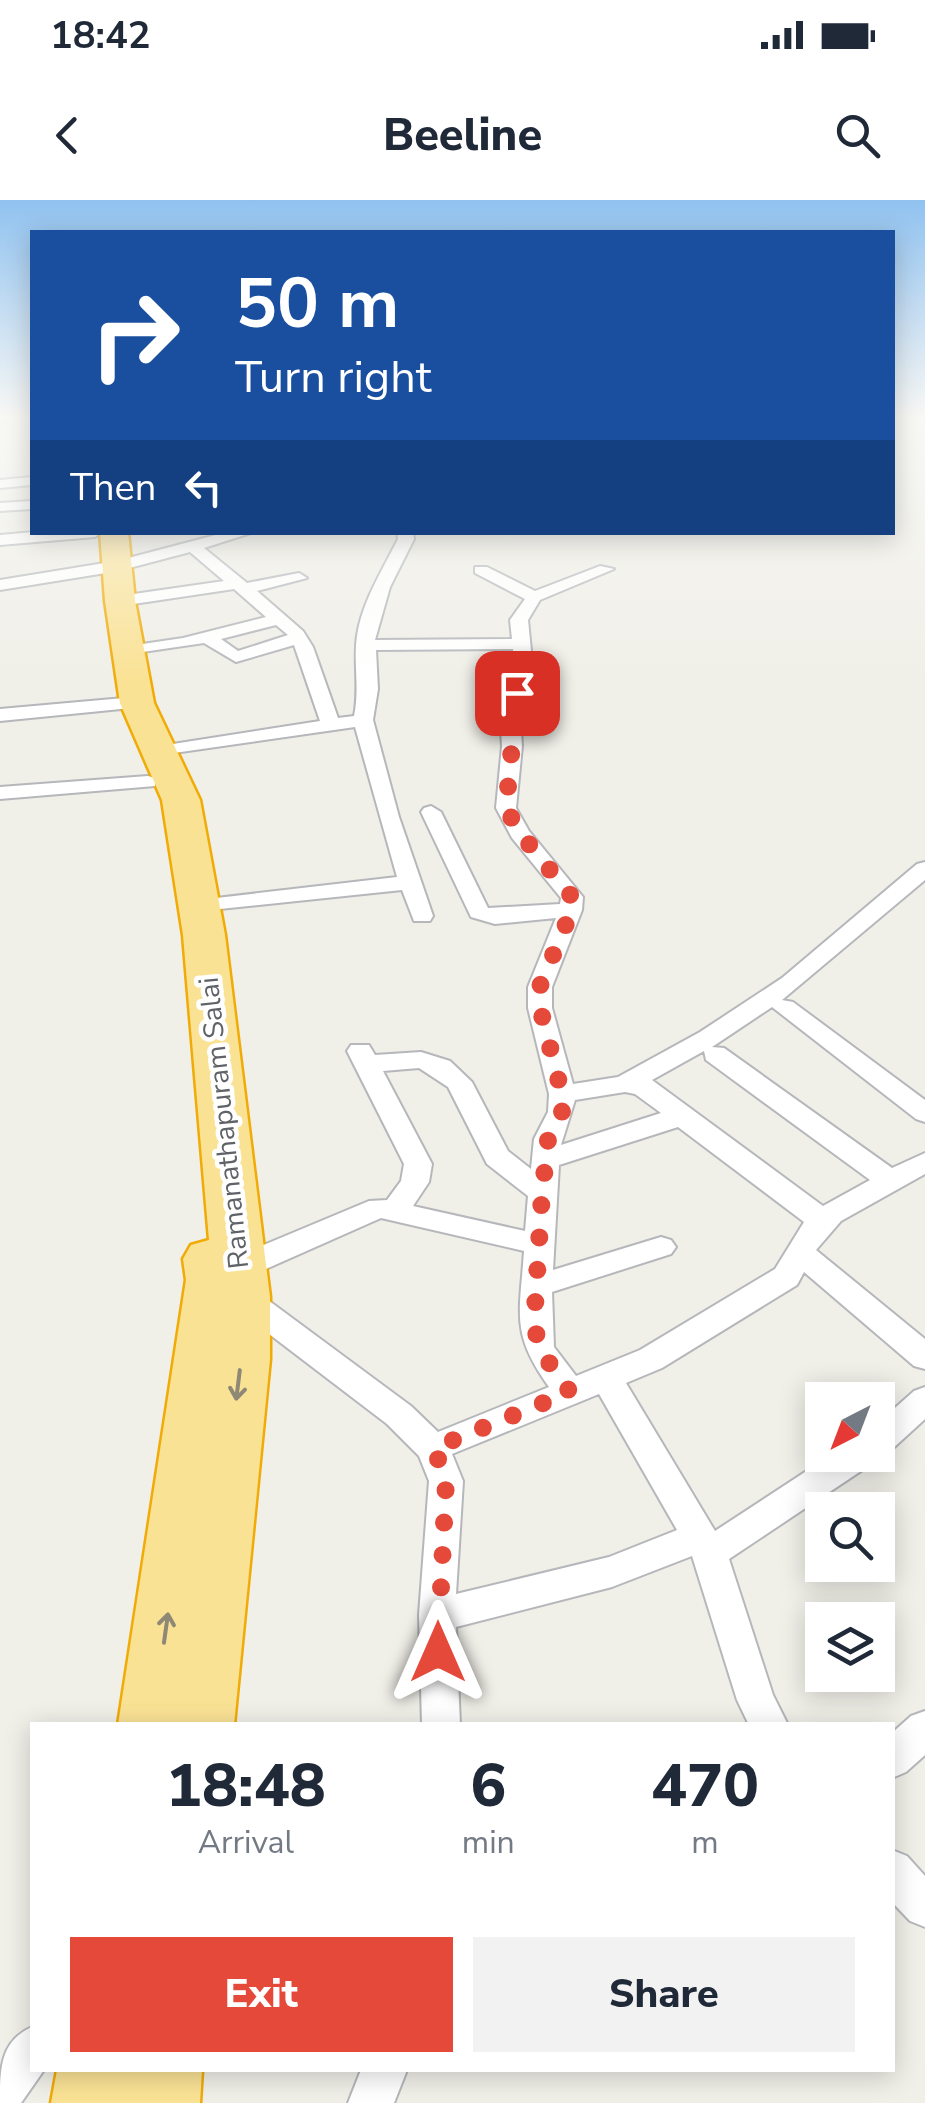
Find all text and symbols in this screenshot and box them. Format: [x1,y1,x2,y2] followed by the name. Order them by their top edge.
[50,10,151,61] text: 18:42
[383,105,542,166] text: Beeline
[40,108,95,163] icon: back
[830,108,885,163] icon: search
[235,256,399,352] text: 50 m
[70,270,200,400] icon: right
[235,347,432,408] text: Turn right
[176,460,231,515] icon: left
[70,462,156,513] text: Then
[475,651,560,736] pin
[490,666,545,721] icon: arrive
[190,975,258,1271] street label: Ramanathapuram Salai
[228,1368,247,1400] one-way arrow
[805,1382,895,1472] north arrow
[805,1382,895,1692] map controls
[805,1492,895,1582] button: search
[386,1600,490,1704] position arrow
[805,1602,895,1692] button: layers
[157,1613,176,1645] one-way arrow
[166,1745,326,1827] text: 18:48
[470,1745,506,1827] text: 6
[651,1745,759,1827] text: 470
[198,1821,294,1864] text: Arrival
[462,1821,515,1864] text: min
[691,1821,719,1864] text: m
[70,1937,453,2052] button: Exit
[473,1937,855,2052] button: Share

